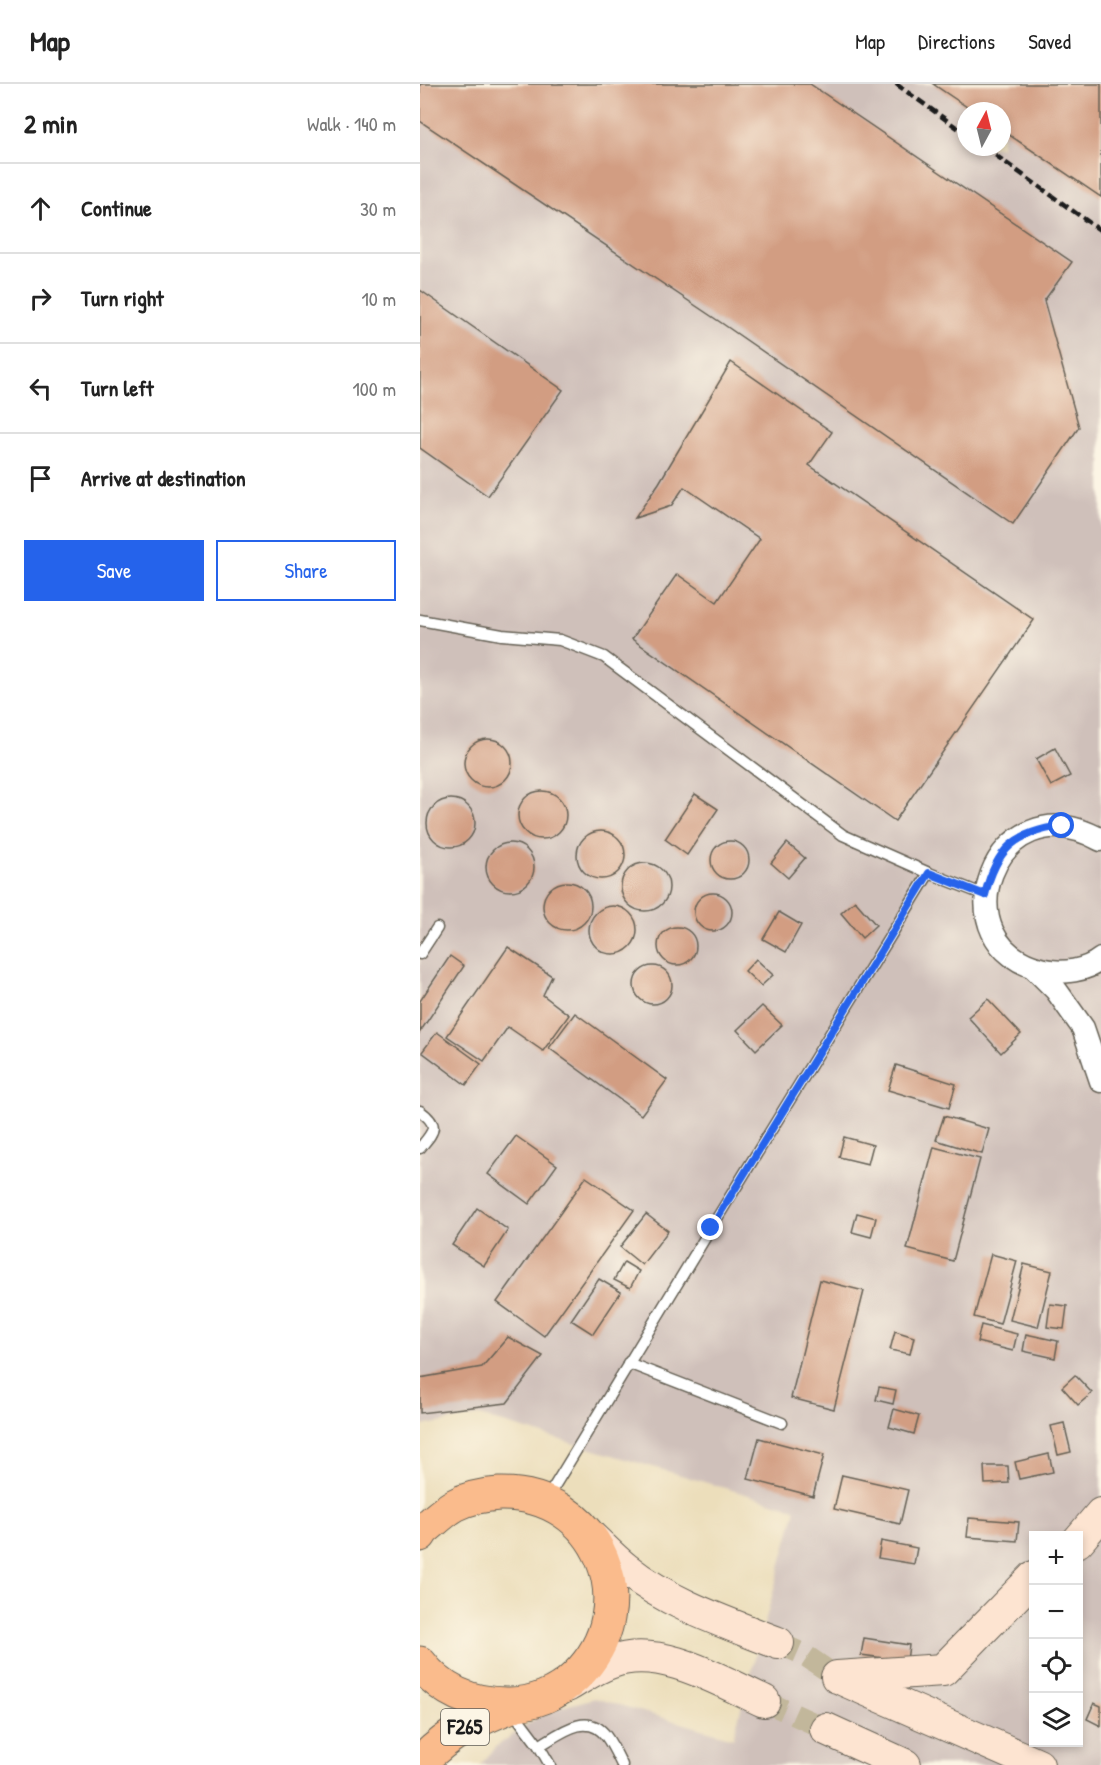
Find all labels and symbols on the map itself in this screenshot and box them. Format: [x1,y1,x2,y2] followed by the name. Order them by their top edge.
[957,102,1011,156] north arrow
[1048,812,1074,838] route start
[697,1214,723,1240] route end
[441,1709,489,1745] road number: F265

